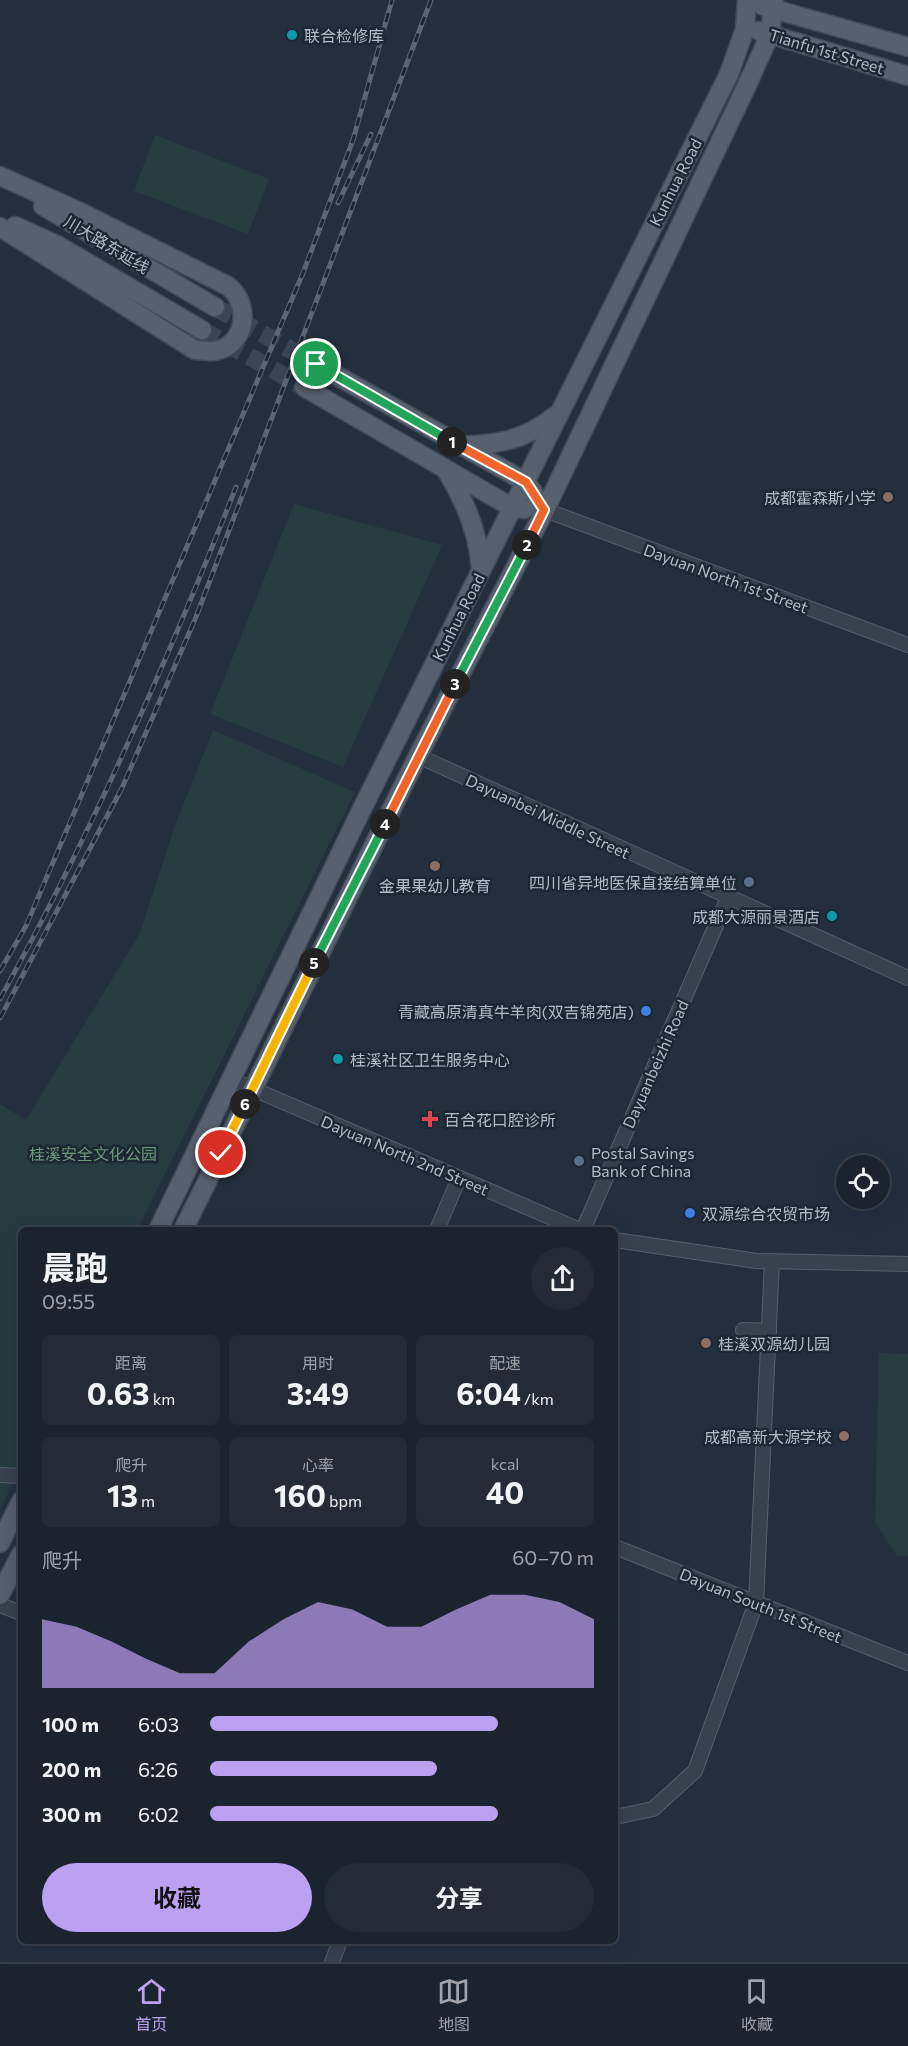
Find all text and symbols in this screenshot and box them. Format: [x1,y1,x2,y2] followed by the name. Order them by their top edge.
[767,24,887,78] street label: Tianfu 1st Street
[304,26,384,45] place label: 联合检修库
[285,28,299,42] marker: 联合检修库
[645,135,705,229] street label: Kunhua Road
[61,211,153,277] street label: 川大路东延线
[290,338,341,389] pin
[299,347,332,380] icon: arrive
[437,427,467,457] pin: 1
[448,432,456,451] text: 1
[764,488,876,507] place label: 成都霍森斯小学
[881,490,895,504] marker: 成都霍森斯小学
[512,530,542,560] pin: 2
[522,535,532,554] text: 2
[641,539,811,617] street label: Dayuan North 1st Street
[428,570,488,664] street label: Kunhua Road
[440,669,470,699] pin: 3
[450,674,460,693] text: 3
[463,770,633,863] street label: Dayuanbei Middle Street
[370,809,400,839] pin: 4
[380,814,390,833] text: 4
[428,859,442,873] marker: 金果果幼儿教育
[529,873,737,892] place label: 四川省异地医保直接结算单位
[742,875,756,889] marker: 四川省异地医保直接结算单位
[379,876,491,895] place label: 金果果幼儿教育
[692,907,820,926] place label: 成都大源丽景酒店
[825,909,839,923] marker: 成都大源丽景酒店
[299,948,329,978] pin: 5
[309,953,319,972] text: 5
[618,997,692,1131] street label: Dayuanbeizhi Road
[398,1002,634,1021] place label: 青藏高原清真牛羊肉(双吉锦苑店)
[639,1004,653,1018] marker: 青藏高原清真牛羊肉(双吉锦苑店)
[350,1050,510,1069] place label: 桂溪社区卫生服务中心
[331,1052,345,1066] marker: 桂溪社区卫生服务中心
[230,1089,260,1119] pin: 6
[240,1094,250,1113] text: 6
[421,1110,439,1128] marker: 百合花口腔诊所
[444,1110,556,1129] place label: 百合花口腔诊所
[318,1111,492,1199] street label: Dayuan North 2nd Street
[195,1127,246,1178] pin
[204,1136,237,1169] icon: check
[591,1143,694,1180] place label: Postal Savings Bank of China
[29,1144,157,1163] park label: 桂溪安全文化公园
[572,1154,586,1168] marker: Postal Savings Bank of China
[836,1155,890,1209] map controls
[836,1155,890,1209] button: locate
[702,1204,830,1223] place label: 双源综合农贸市场
[683,1206,697,1220] marker: 双源综合农贸市场
[42,1246,108,1287] text: 晨跑
[531,1247,594,1310] button: share
[42,1289,95,1313] text: 09:55
[718,1334,830,1353] place label: 桂溪双源幼儿园
[699,1336,713,1350] marker: 桂溪双源幼儿园
[115,1353,147,1372] text: 距离
[302,1353,334,1372] text: 用时
[489,1353,521,1372] text: 配速
[87,1374,150,1411] text: 0.63
[287,1374,349,1411] text: 3:49
[456,1374,521,1411] text: 6:04
[150,1389,175,1408] text: km
[521,1389,554,1408] text: /km
[704,1427,832,1446] place label: 成都高新大源学校
[837,1429,851,1443] marker: 成都高新大源学校
[491,1454,519,1473] text: kcal
[115,1455,147,1474] text: 爬升
[302,1455,334,1474] text: 心率
[486,1473,524,1510] text: 40
[107,1476,138,1513] text: 13
[274,1476,326,1513] text: 160
[138,1491,155,1510] text: m
[326,1491,362,1510] text: bpm
[512,1545,594,1569] text: 60–70 m
[42,1548,82,1572] text: 爬升
[677,1564,845,1646] street label: Dayuan South 1st Street
[42,1712,99,1736] text: 100 m
[138,1712,179,1736] text: 6:03
[42,1757,101,1781] text: 200 m
[138,1757,178,1781] text: 6:26
[42,1802,102,1826] text: 300 m
[138,1802,179,1826] text: 6:02
[42,1863,312,1932] button: 收藏
[324,1863,594,1932] button: 分享
[135,1975,168,2035] tab: 首页
[437,1975,470,2035] tab: 地图
[740,1975,773,2035] tab: 收藏

